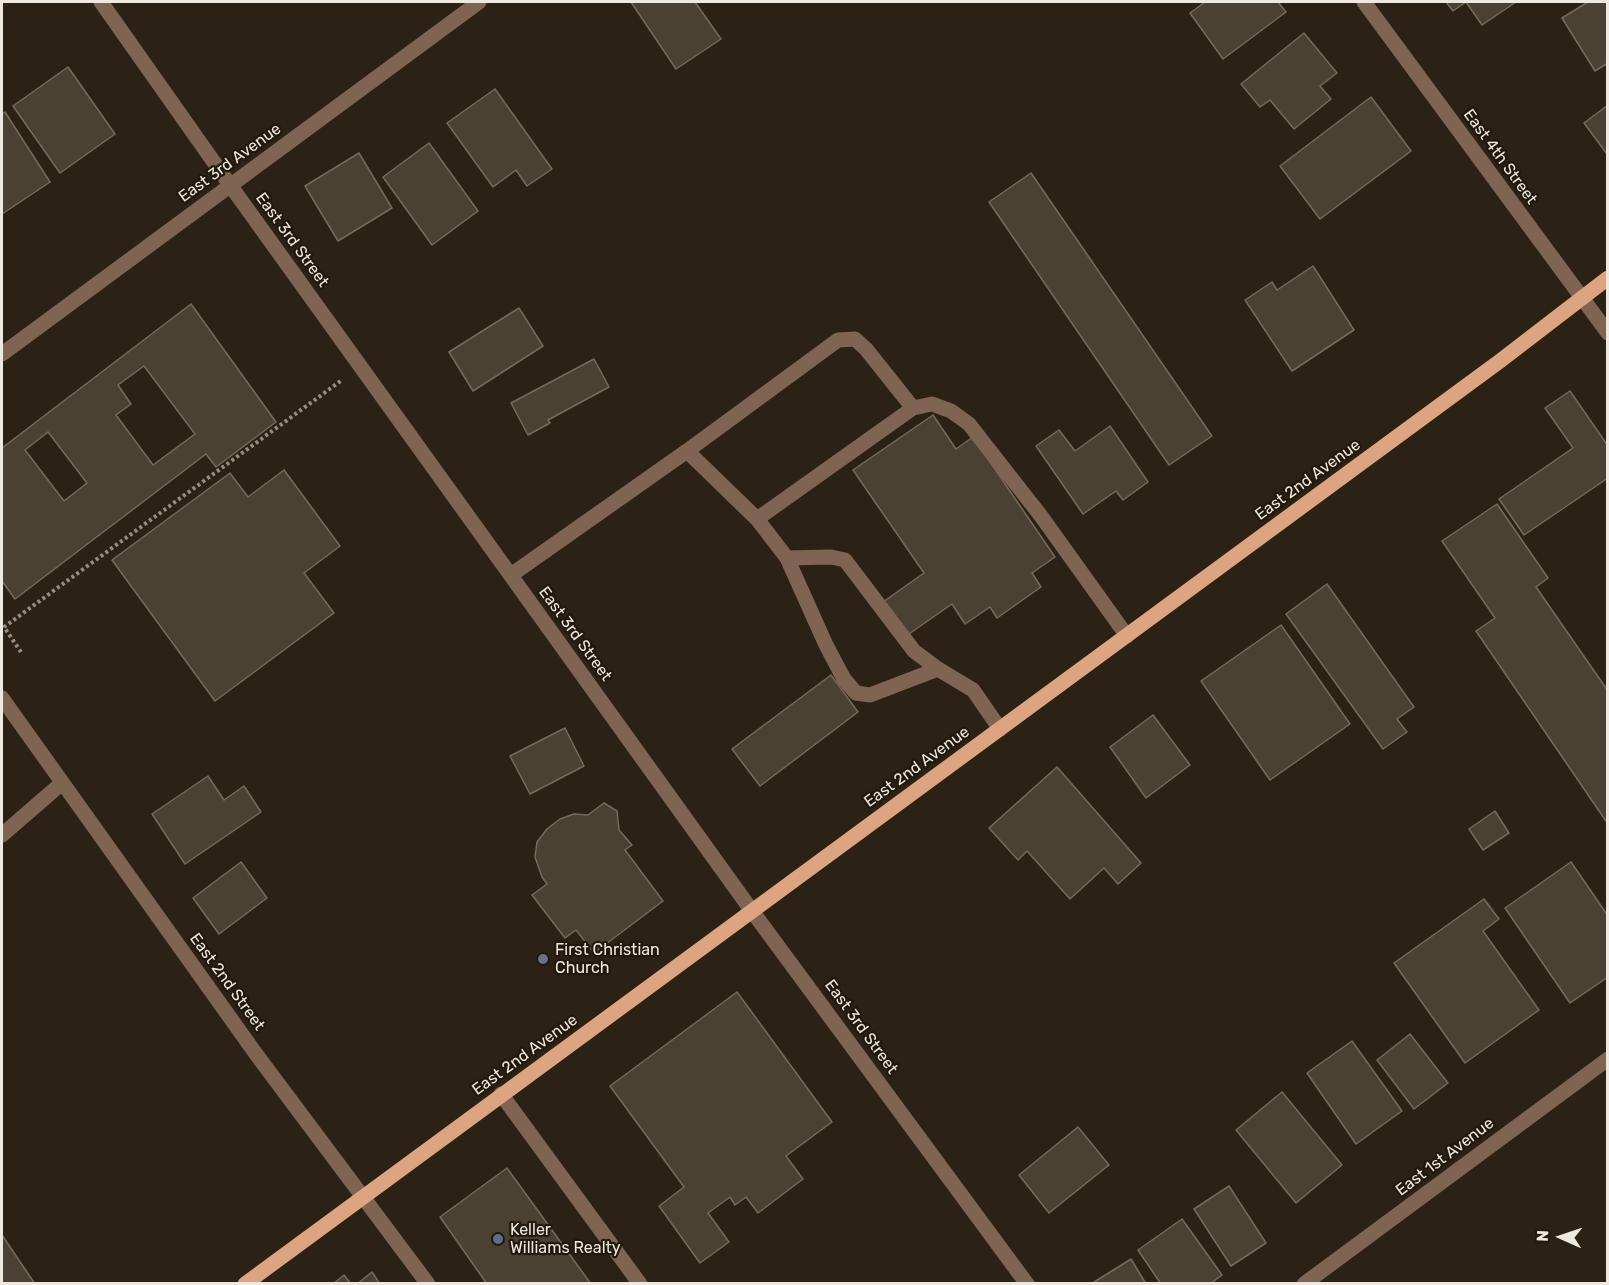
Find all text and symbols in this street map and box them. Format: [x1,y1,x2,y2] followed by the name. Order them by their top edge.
[1459,106,1541,208] street label: East 4th Street
[175,119,285,207] street label: East 3rd Avenue
[251,189,333,291] street label: East 3rd Street
[1252,435,1364,525] street label: East 2nd Avenue
[534,583,616,685] street label: East 3rd Street
[861,722,973,812] street label: East 2nd Avenue
[185,930,269,1034] street label: East 2nd Street
[555,940,660,978] place label: First Christian Church
[536,952,550,966] marker: First Christian Church
[820,976,902,1078] street label: East 3rd Street
[469,1010,581,1100] street label: East 2nd Avenue
[1392,1114,1498,1200] street label: East 1st Avenue
[1531,1207,1591,1267] north arrow
[510,1220,621,1258] place label: Keller Williams Realty
[1533,1230,1552,1242] text: N
[491,1232,505,1246] marker: Keller Williams Realty

